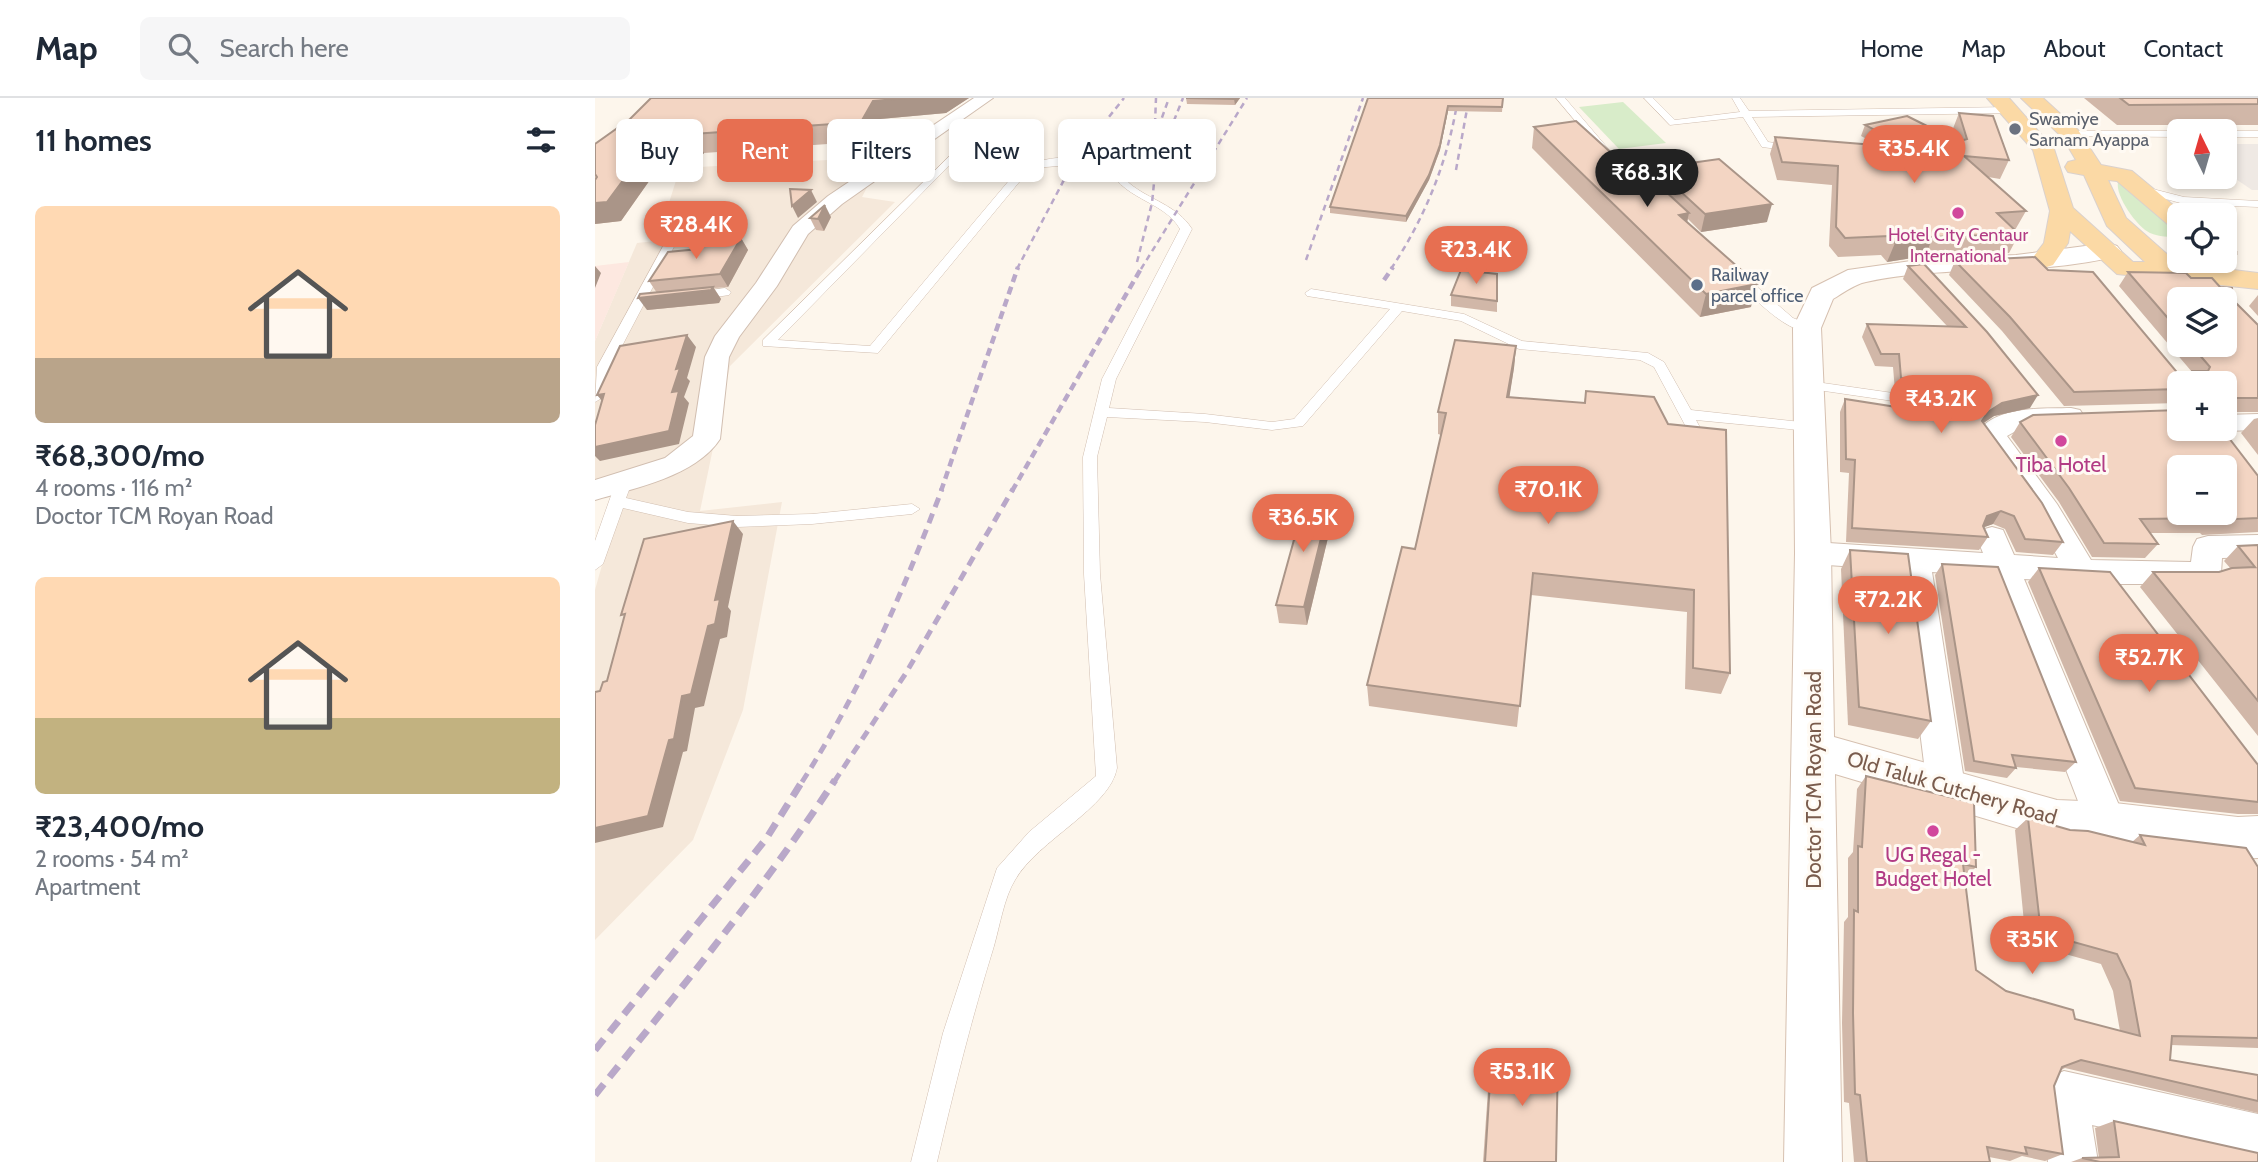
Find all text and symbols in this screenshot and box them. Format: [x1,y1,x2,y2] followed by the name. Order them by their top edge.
[140,17,630,80] search box
[35,28,98,68] text: Map
[164,29,202,67] icon: search
[220,32,349,64] text: Search here
[1860,34,1923,63] text: Home
[1961,34,2006,63] text: Map
[2044,34,2106,63] text: About
[2144,34,2223,63] text: Contact
[2029,108,2149,151] place label: Swamiye Sarnam Ayappa
[616,119,703,182] chip: Buy
[717,119,813,182] chip: Rent
[827,119,935,182] chip: Filters
[949,119,1044,182] chip: New
[1058,119,1216,182] chip: Apartment
[2167,119,2237,189] north arrow
[2167,119,2237,525] map controls
[522,121,560,159] icon: filters
[2007,121,2023,137] marker: Swamiye Sarnam Ayappa
[35,122,152,159] text: 11 homes
[1857,126,1971,185] pin: ₹35.4K
[1878,134,1950,162] text: ₹35.4K
[1590,150,1704,209] pin: ₹68.3K
[1611,158,1683,186] text: ₹68.3K
[639,202,753,261] pin: ₹28.4K
[2167,203,2237,273] button: locate
[1950,205,1966,221] marker: Hotel City Centaur International
[660,210,732,238] text: ₹28.4K
[1888,224,2028,267] place label: Hotel City Centaur International
[1419,226,1533,286] pin: ₹23.4K
[1441,235,1511,263] text: ₹23.4K
[235,251,361,377] icon: home
[1711,264,1804,307] place label: Railway parcel office
[1689,277,1705,293] marker: Railway parcel office
[2167,287,2237,357] button: layers
[2167,371,2237,441] button: +
[1884,376,1998,435] pin: ₹43.2K
[1906,384,1976,412] text: ₹43.2K
[2053,433,2069,449] marker: Tiba Hotel
[35,437,205,474] text: ₹68,300/mo
[2016,452,2106,477] place label: Tiba Hotel
[2167,455,2237,525] button: −
[1491,466,1605,526] pin: ₹70.1K
[35,474,192,502] text: 4 rooms · 116 m²
[1514,475,1582,503] text: ₹70.1K
[1246,494,1360,554] pin: ₹36.5K
[35,502,273,530] text: Doctor TCM Royan Road
[1268,503,1338,531] text: ₹36.5K
[1831,576,1945,636] pin: ₹72.2K
[1854,585,1922,613] text: ₹72.2K
[235,622,361,748] icon: home
[2092,634,2206,694] pin: ₹52.7K
[2115,643,2183,671] text: ₹52.7K
[1801,671,1826,889] street label: Doctor TCM Royan Road
[1844,746,2060,829] street label: Old Taluk Cutchery Road
[35,808,204,845] text: ₹23,400/mo
[1925,823,1941,839] marker: UG Regal - Budget Hotel
[1875,842,1991,891] place label: UG Regal - Budget Hotel
[35,845,189,873] text: 2 rooms · 54 m²
[35,873,140,901] text: Apartment
[1991,916,2073,976] pin: ₹35K
[2006,925,2058,953] text: ₹35K
[1465,1048,1579,1108] pin: ₹53.1K
[1490,1057,1554,1085] text: ₹53.1K

